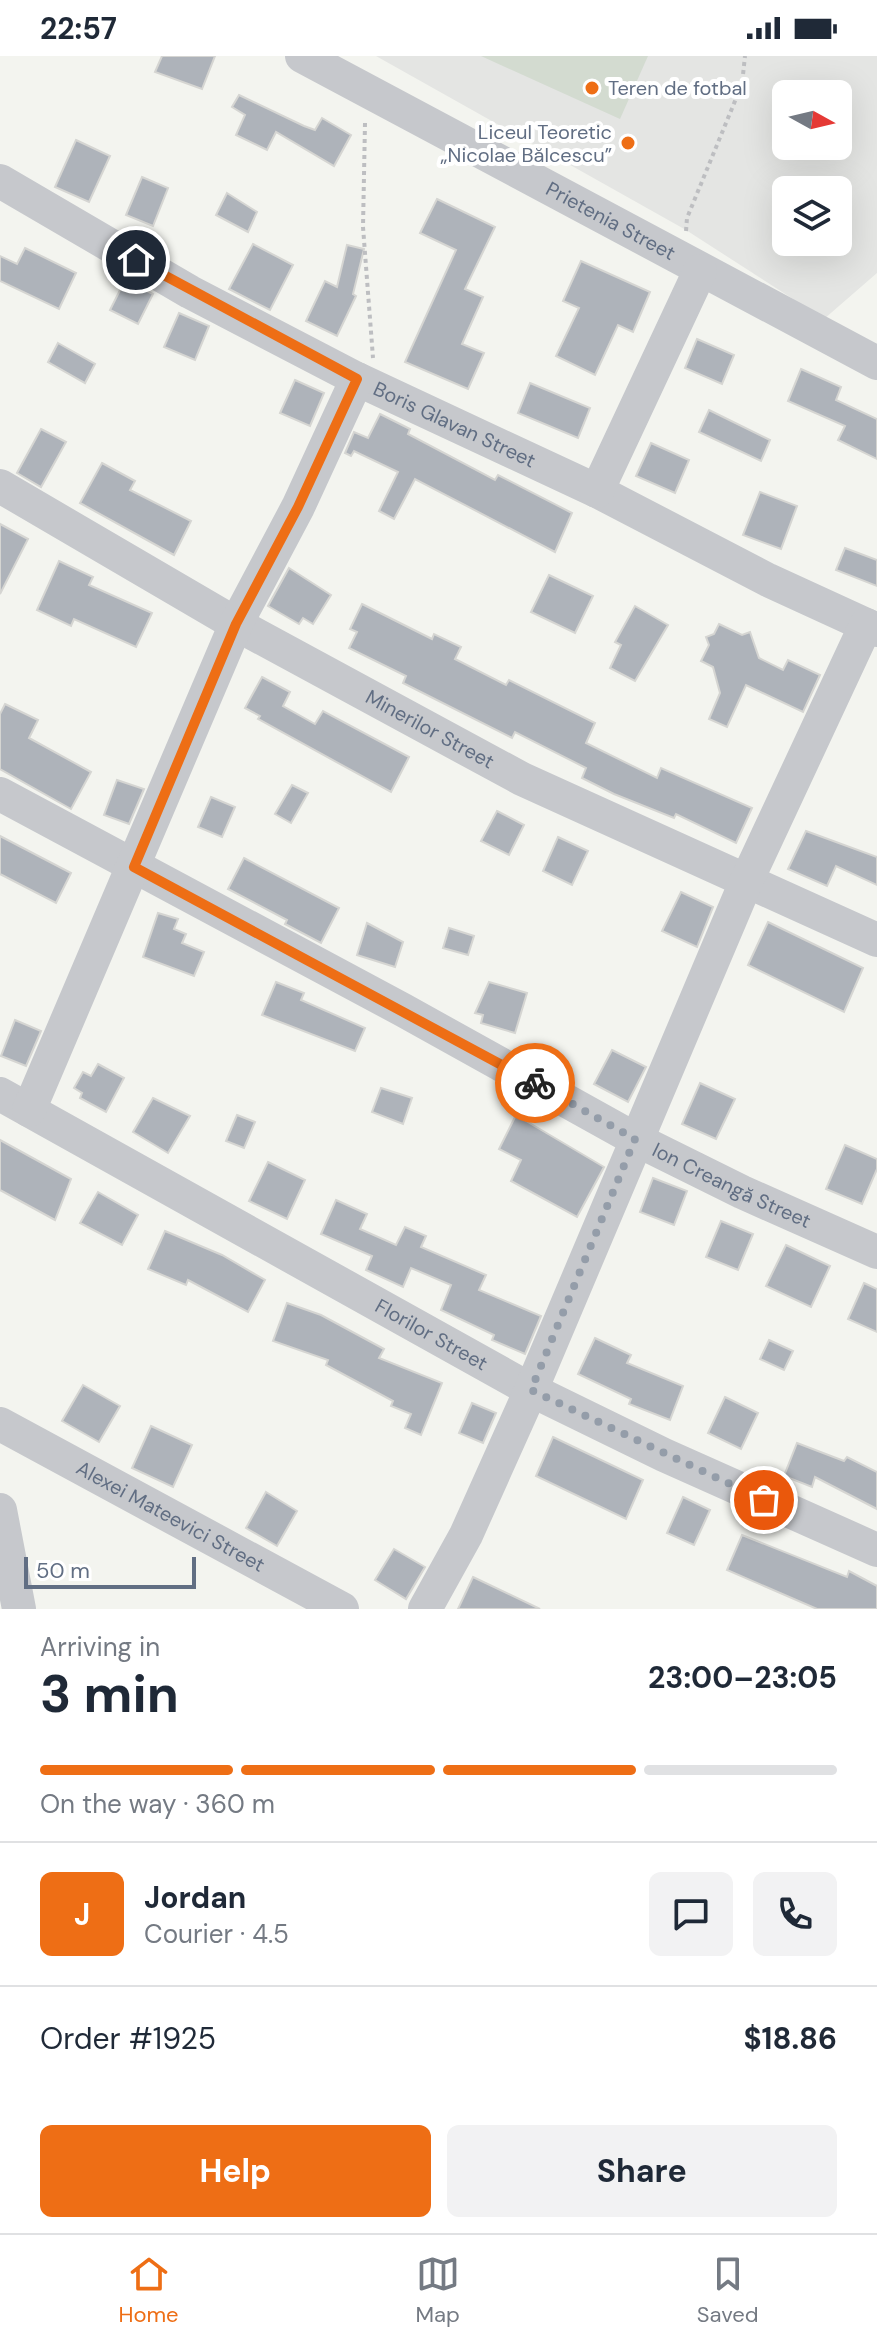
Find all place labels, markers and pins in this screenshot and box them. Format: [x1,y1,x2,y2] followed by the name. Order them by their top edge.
[608,75,747,101] place label: Teren de fotbal
[583,79,601,97] marker: Teren de fotbal
[441,119,612,168] place label: Liceul Teoretic „Nicolae Bălcescu”
[619,134,637,152] marker: Liceul Teoretic „Nicolae Bălcescu”
[102,226,170,294] pin
[730,1466,798,1534] pin

